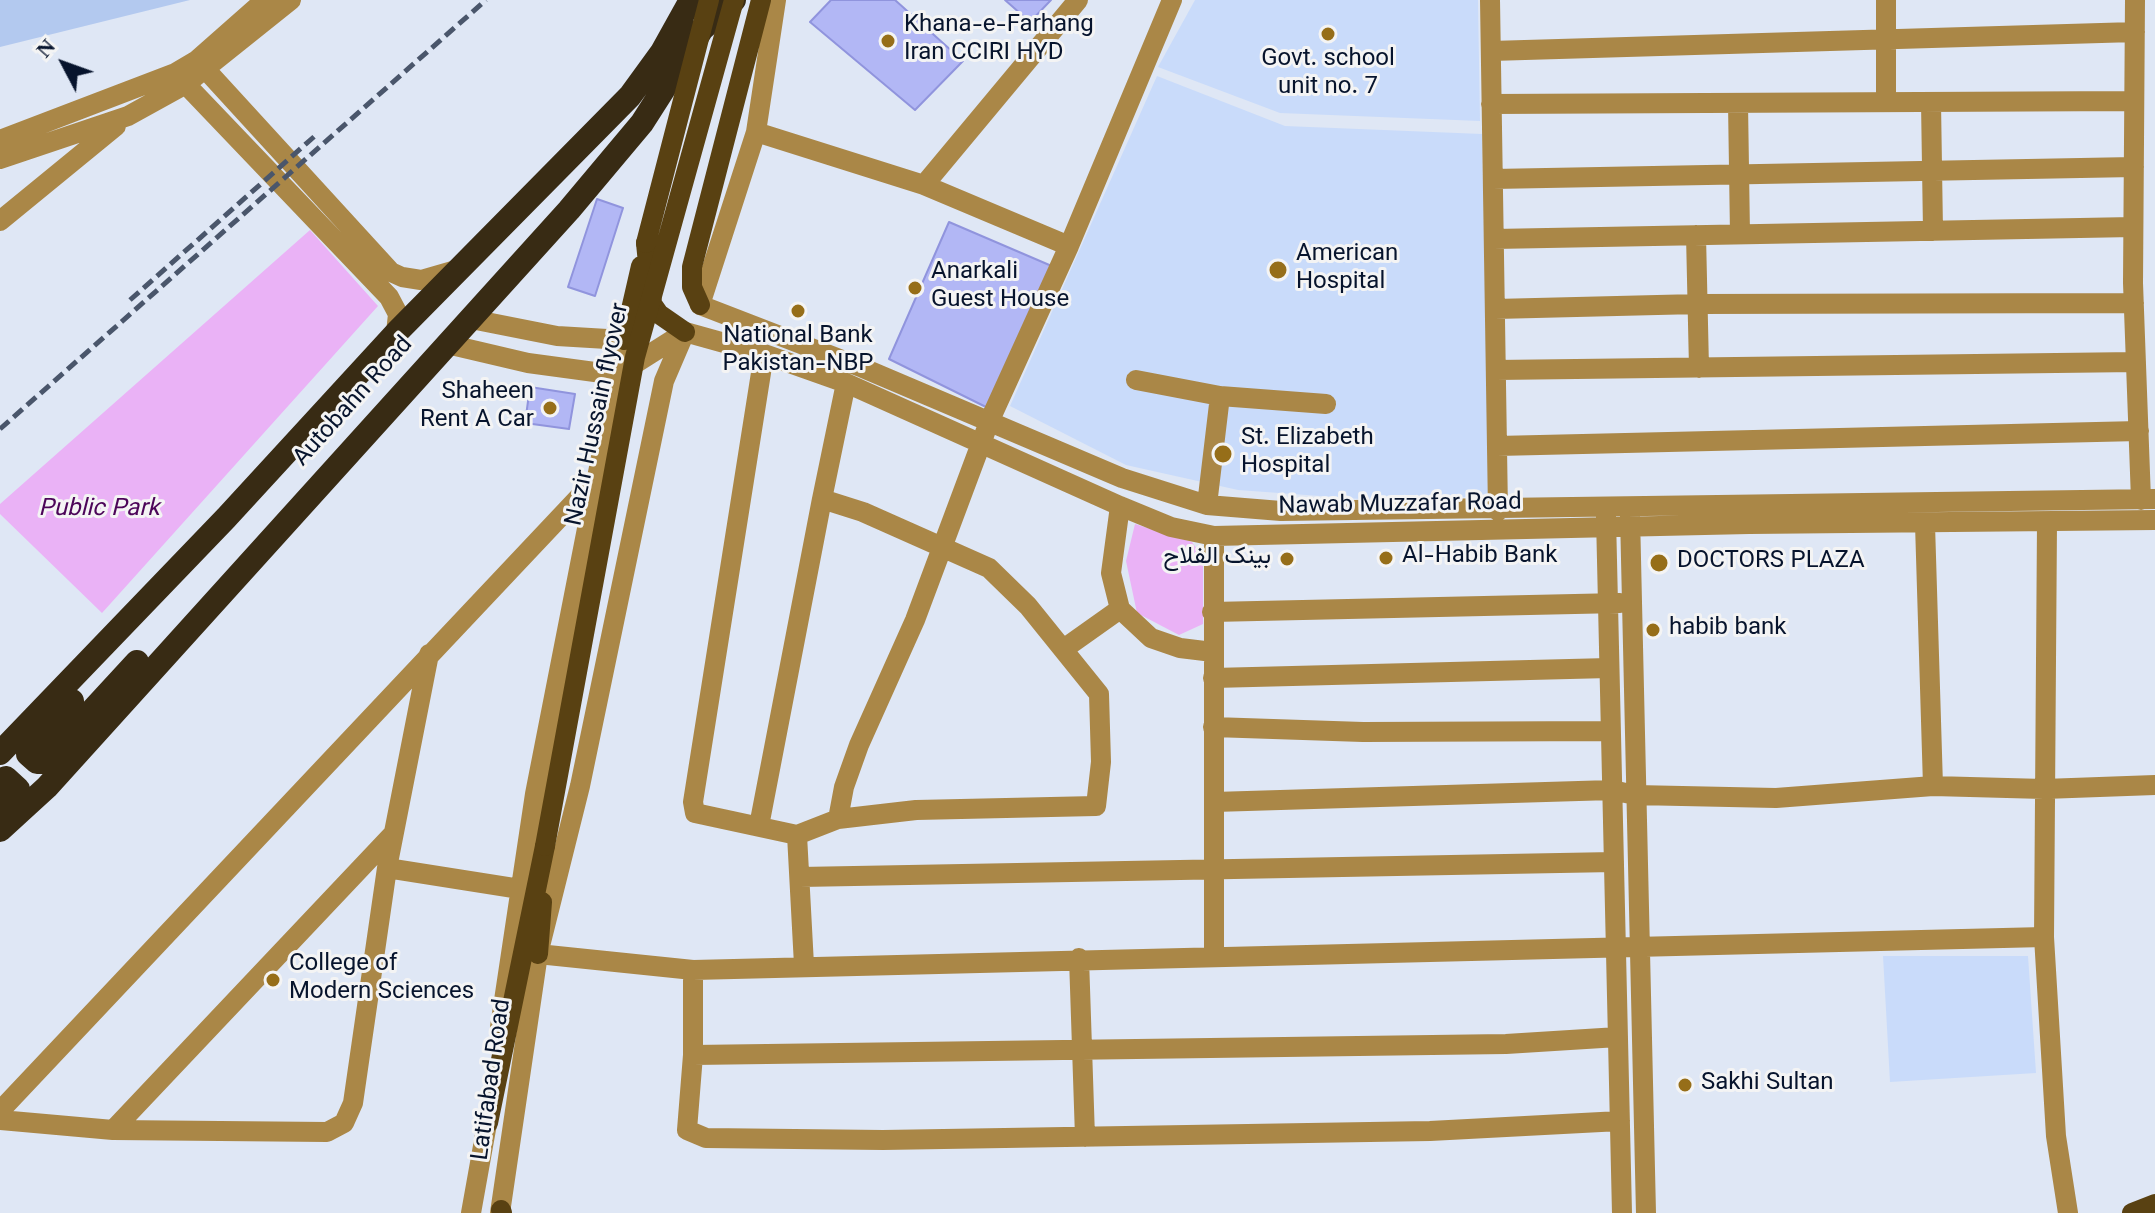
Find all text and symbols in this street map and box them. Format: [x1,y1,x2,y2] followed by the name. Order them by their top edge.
[904,13,1094,69] place label: Khana-e-Farhang Iran CCIRI HYD
[24,24,104,104] north arrow
[1319,25,1337,43] marker: Govt. school unit no. 7
[879,32,897,50] marker: Khana-e-Farhang Iran CCIRI HYD
[31,34,60,62] text: N
[1261,47,1395,103] place label: Govt. school unit no. 7
[1296,242,1398,298] place label: American Hospital
[1267,259,1289,281] marker: American Hospital
[931,260,1069,316] place label: Anarkali Guest House
[906,279,924,297] marker: Anarkali Guest House
[562,301,638,529] street label: Nazir Hussain flyover
[789,302,807,320] marker: National Bank Pakistan-NBP
[722,324,874,380] place label: National Bank Pakistan-NBP
[289,332,421,474] street label: Autobahn Road
[420,380,534,436] place label: Shaheen Rent A Car
[541,399,559,417] marker: Shaheen Rent A Car
[1241,426,1374,482] place label: St. Elizabeth Hospital
[1212,443,1234,465] marker: St. Elizabeth Hospital
[1278,490,1522,524] street label: Nawab Muzzafar Road
[39,497,159,525] park label: Public Park
[1402,544,1558,572] place label: Al-Habib Bank
[1163,545,1271,573] place label: بینک الفلاح
[1377,549,1395,567] marker: Al-Habib Bank
[1677,549,1865,577] place label: DOCTORS PLAZA
[1278,550,1296,568] marker: بینک الفلاح
[1648,552,1670,574] marker: DOCTORS PLAZA
[1669,616,1786,644] place label: habib bank
[1644,621,1662,639] marker: habib bank
[289,952,474,1008] place label: College of Modern Sciences
[264,971,282,989] marker: College of Modern Sciences
[468,997,520,1163] street label: Latifabad Road
[1701,1071,1833,1099] place label: Sakhi Sultan
[1676,1076,1694,1094] marker: Sakhi Sultan

